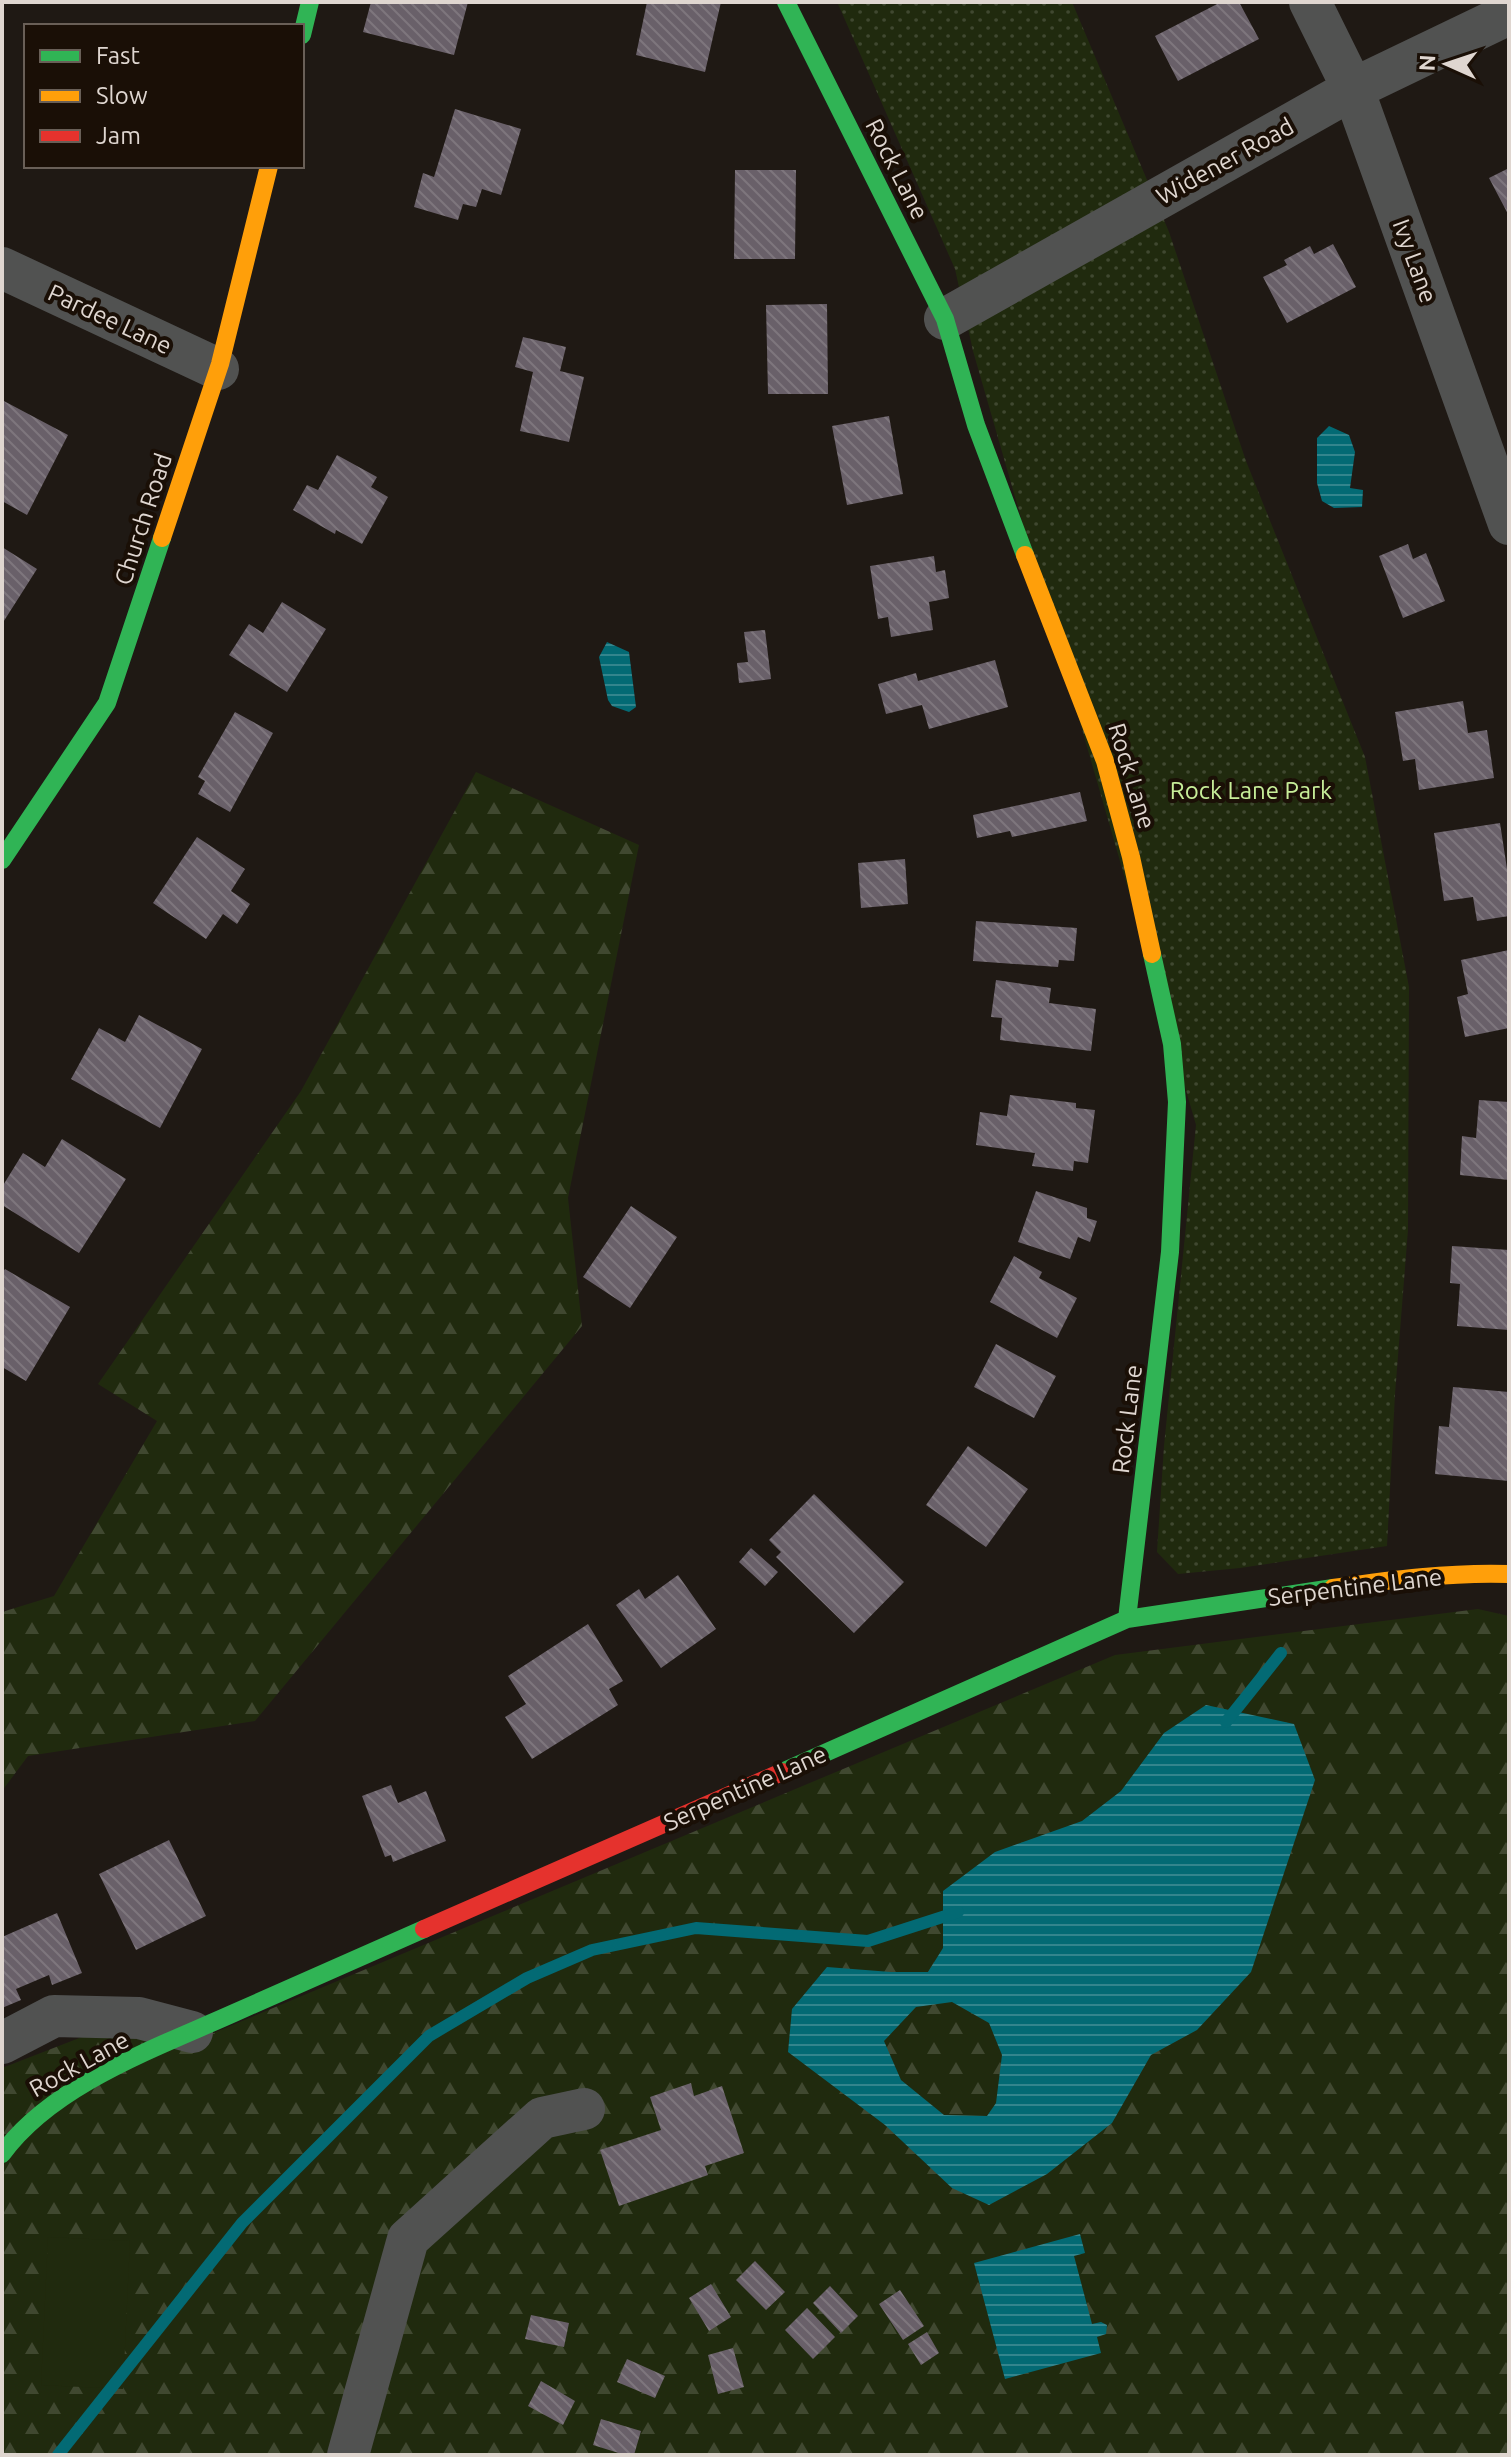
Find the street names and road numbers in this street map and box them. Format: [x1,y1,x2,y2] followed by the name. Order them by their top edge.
[1152,112,1298,210] street label: Widener Road
[860,114,934,224] street label: Rock Lane
[1387,216,1443,306] street label: Ivy Lane
[44,279,176,359] street label: Pardee Lane
[109,450,177,588] street label: Church Road
[1103,720,1161,832] street label: Rock Lane
[1107,1363,1147,1475] street label: Rock Lane
[1266,1563,1444,1611] street label: Serpentine Lane
[660,1740,830,1836] street label: Serpentine Lane
[25,2026,133,2102] street label: Rock Lane

